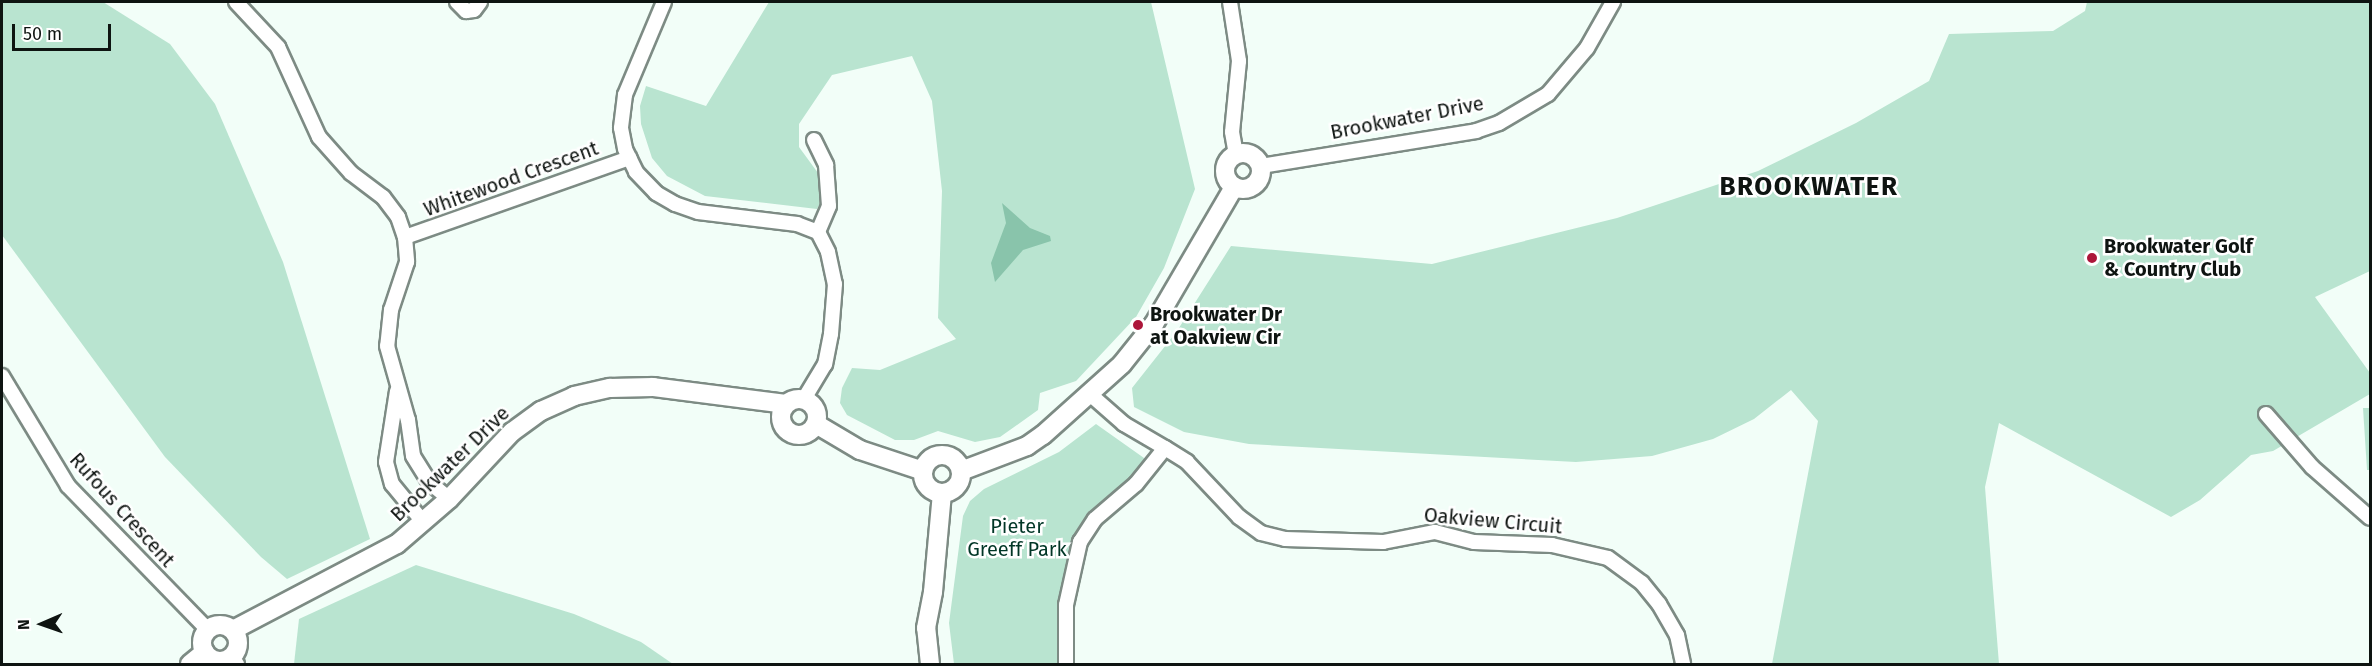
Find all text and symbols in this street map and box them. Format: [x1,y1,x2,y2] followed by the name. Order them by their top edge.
[15,12,114,50] scale bar
[23,23,62,45] text: 50 m
[1328,91,1486,145] street label: Brookwater Drive
[420,136,602,222] street label: Whitewood Crescent
[1720,171,1898,203] district label: BROOKWATER
[2104,234,2253,281] place label: Brookwater Golf & Country Club
[2085,251,2099,265] marker: Brookwater Golf & Country Club
[1150,302,1282,349] place label: Brookwater Dr at Oakview Cir
[1131,318,1145,332] marker: Brookwater Dr at Oakview Cir
[386,401,514,527] street label: Brookwater Drive
[64,448,180,572] street label: Rufous Crescent
[1423,503,1563,539] street label: Oakview Circuit
[967,514,1067,561] park label: Pieter Greeff Park
[12,594,72,654] north arrow
[14,619,33,630] text: N

